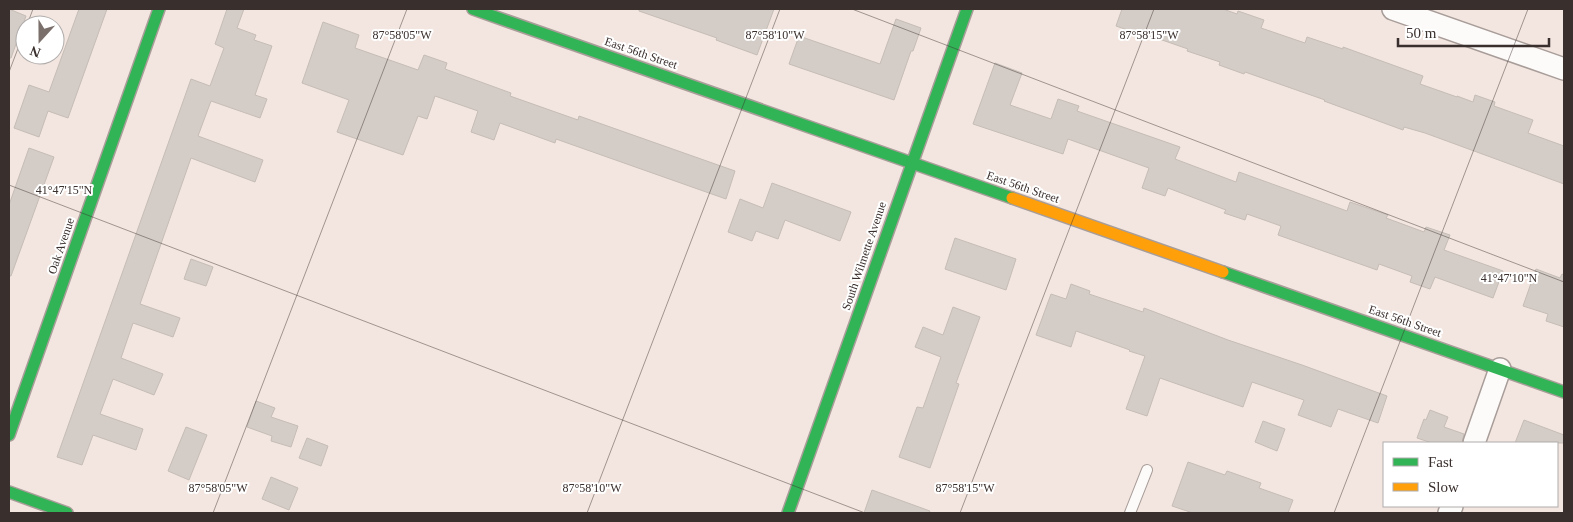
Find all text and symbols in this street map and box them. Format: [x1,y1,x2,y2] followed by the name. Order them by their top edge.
[15,15,65,65] north arrow
[1398,15,1549,47] scale bar
[1406,25,1437,41] text: 50 m
[372,28,432,42] text: 87°58'05"W
[745,28,805,42] text: 87°58'10"W
[1119,28,1179,42] text: 87°58'15"W
[603,34,680,72] street label: East 56th Street
[28,43,43,60] text: N
[985,168,1062,206] street label: East 56th Street
[36,183,93,197] text: 41°47'15"N
[839,200,889,312] street label: South Wilmette Avenue
[45,216,77,276] street label: Oak Avenue
[1481,271,1538,285] text: 41°47'10"N
[1367,302,1444,340] street label: East 56th Street
[1383,442,1558,507] legend
[1428,454,1454,470] text: Fast
[1428,479,1459,495] text: Slow
[188,481,248,495] text: 87°58'05"W
[562,481,622,495] text: 87°58'10"W
[935,481,995,495] text: 87°58'15"W

